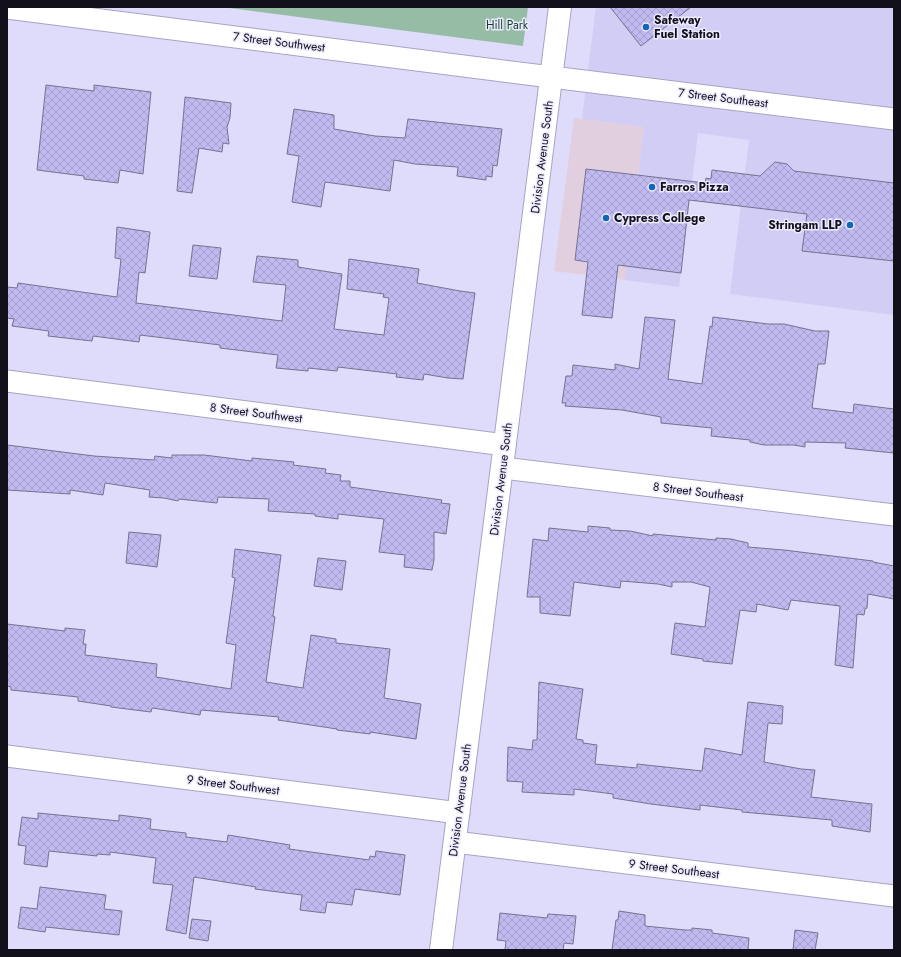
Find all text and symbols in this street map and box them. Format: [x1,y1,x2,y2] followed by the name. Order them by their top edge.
[654,11,720,43] place label: Safeway Fuel Station
[486,16,529,34] park label: Hill Park
[641,22,651,32] marker: Safeway Fuel Station
[232,27,326,57] street label: 7 Street Southwest
[677,84,769,112] street label: 7 Street Southeast
[526,99,558,215] street label: Division Avenue South
[660,178,729,196] place label: Farros Pizza
[647,182,657,192] marker: Farros Pizza
[614,209,705,227] place label: Cypress College
[601,213,611,223] marker: Cypress College
[768,216,843,234] place label: Stringam LLP
[845,220,855,230] marker: Stringam LLP
[209,398,303,428] street label: 8 Street Southwest
[485,421,517,537] street label: Division Avenue South
[652,478,744,506] street label: 8 Street Southeast
[444,742,476,858] street label: Division Avenue South
[186,770,280,800] street label: 9 Street Southwest
[628,855,720,883] street label: 9 Street Southeast

